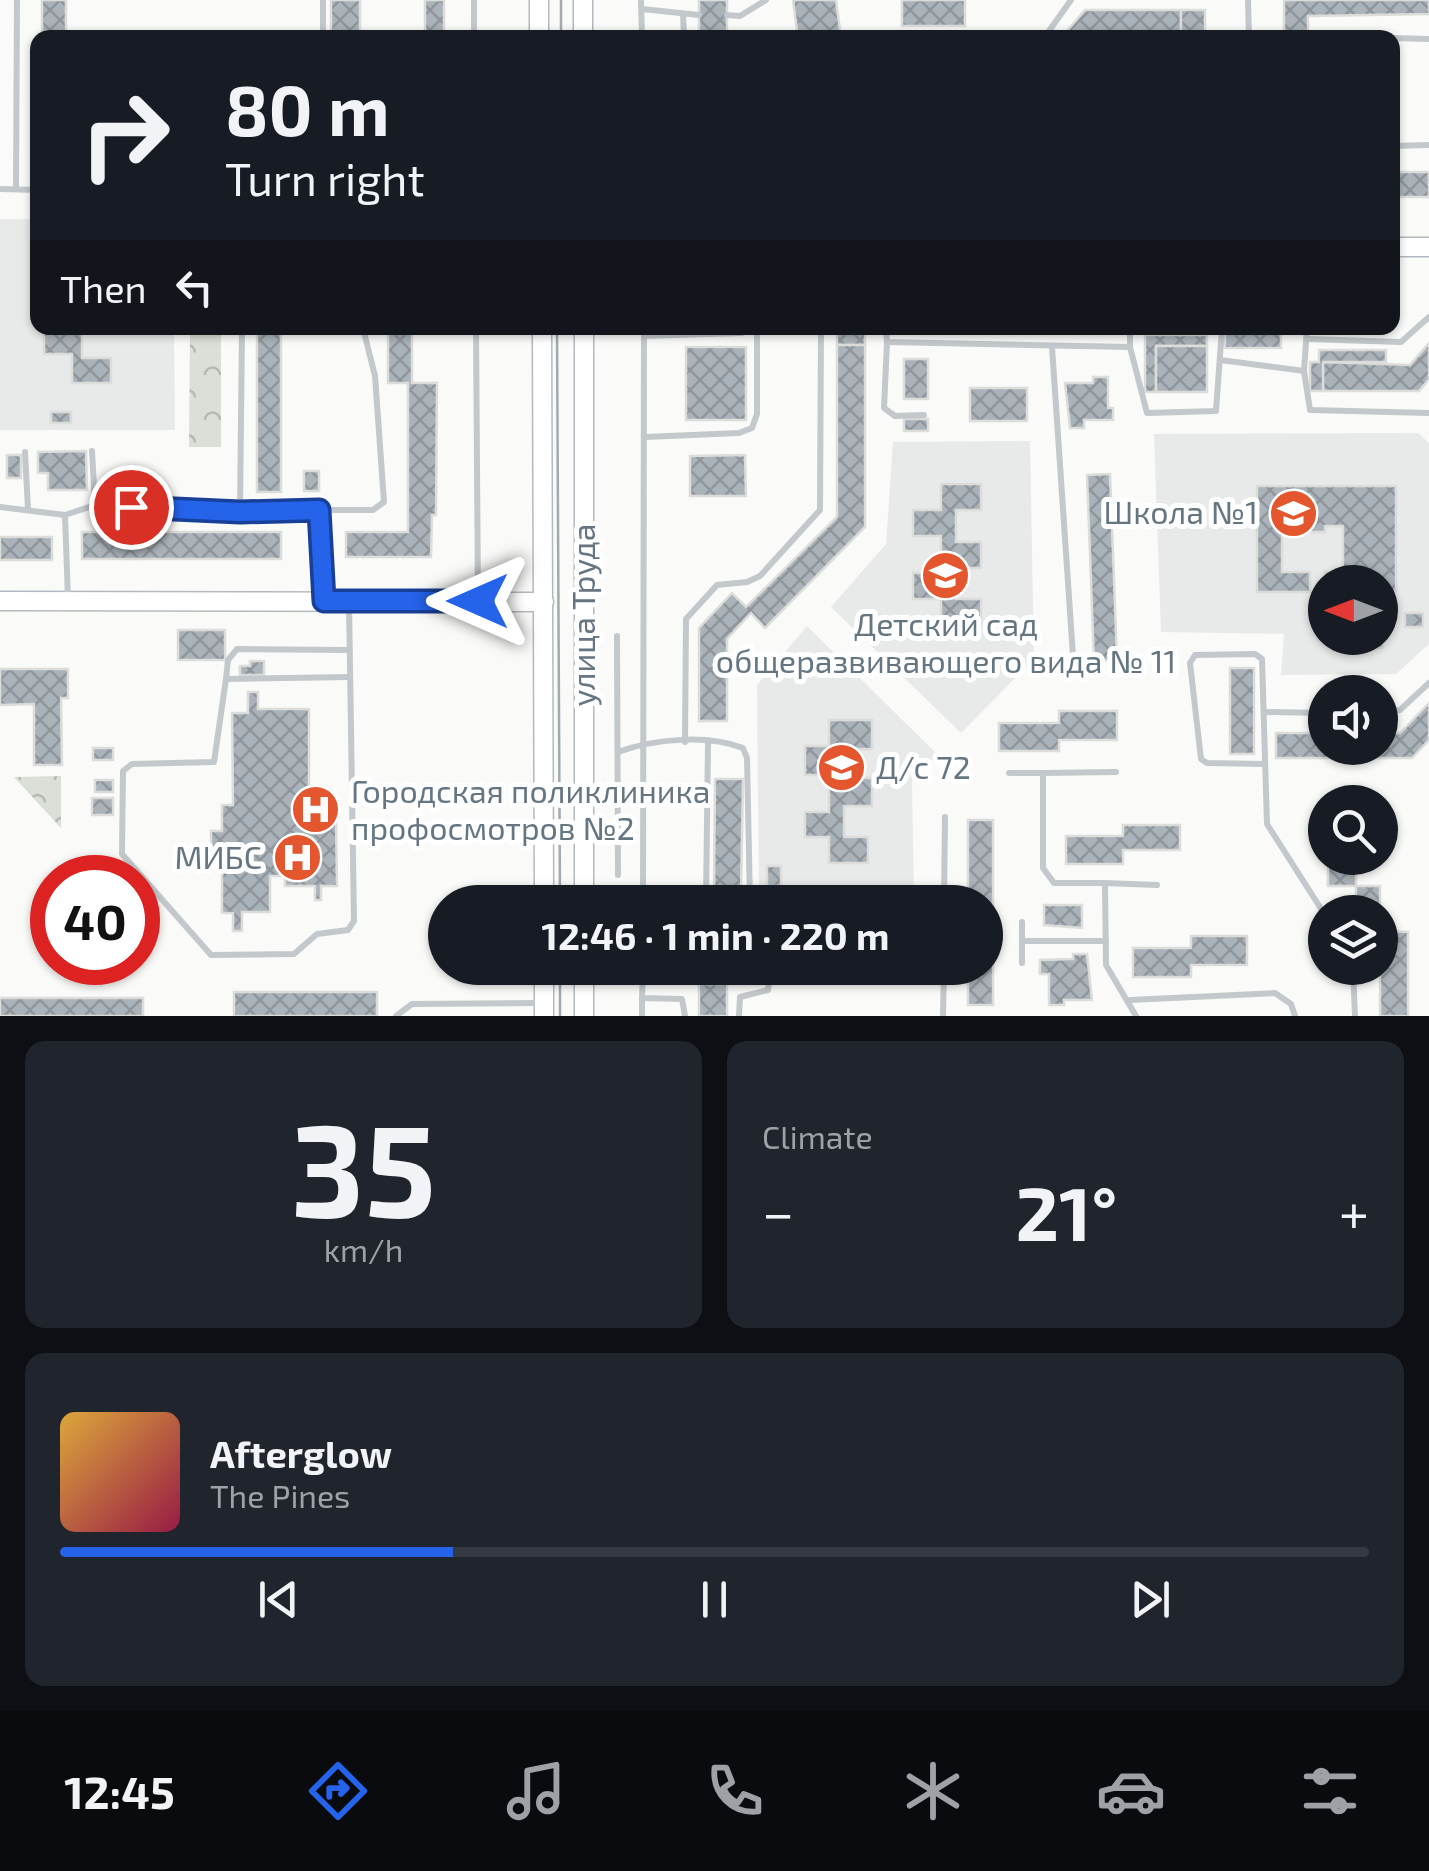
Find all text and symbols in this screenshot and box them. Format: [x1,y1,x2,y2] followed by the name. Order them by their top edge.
[225,66,390,150] text: 80 m
[60,70,190,200] icon: right
[225,151,425,205] text: Turn right
[167,260,222,315] icon: left
[60,265,147,311] text: Then
[89,465,174,550] pin
[104,480,159,535] icon: arrive
[1267,487,1319,539] school or university icon: Школа №1
[1104,492,1258,530] place label: Школа №1
[563,523,602,707] street label: улица Труда
[426,549,530,653] position arrow
[920,549,972,601] school or university icon: Детский сад общеразвивающего вида № 11
[1308,565,1398,655] north arrow
[1308,565,1398,985] map controls
[716,604,1176,679] place label: Детский сад общеразвивающего вида № 11
[1308,675,1398,765] button: sound
[815,742,867,794] school or university icon: Д/с 72
[876,747,971,785] place label: Д/с 72
[351,771,710,846] place label: Городская поликлиника профосмотров №2
[290,784,342,836] hospital icon: Городская поликлиника профосмотров №2
[1308,785,1398,875] button: search
[271,832,323,884] hospital icon: МИБС
[174,837,262,875] place label: МИБС
[30,855,160,985] speed limit sign: 40
[1308,895,1398,985] button: layers
[541,912,890,958] text: 12:46 · 1 min · 220 m
[291,1087,436,1243] text: 35
[762,1117,873,1155] text: Climate
[1016,1166,1117,1256] text: 21°
[762,1178,794,1244] text: −
[1339,1178,1369,1244] text: +
[324,1230,403,1268] text: km/h
[210,1430,392,1476] text: Afterglow
[210,1476,350,1514] text: The Pines
[251,1572,306,1627] icon: previous
[687,1572,742,1627] icon: pause
[1123,1572,1178,1627] icon: next
[303,1756,373,1826] icon: directions
[501,1756,571,1826] icon: music
[700,1756,770,1826] icon: phone
[898,1756,968,1826] icon: climate
[1096,1756,1166,1826] icon: car
[1295,1756,1365,1826] icon: filters
[64,1764,175,1818] text: 12:45

